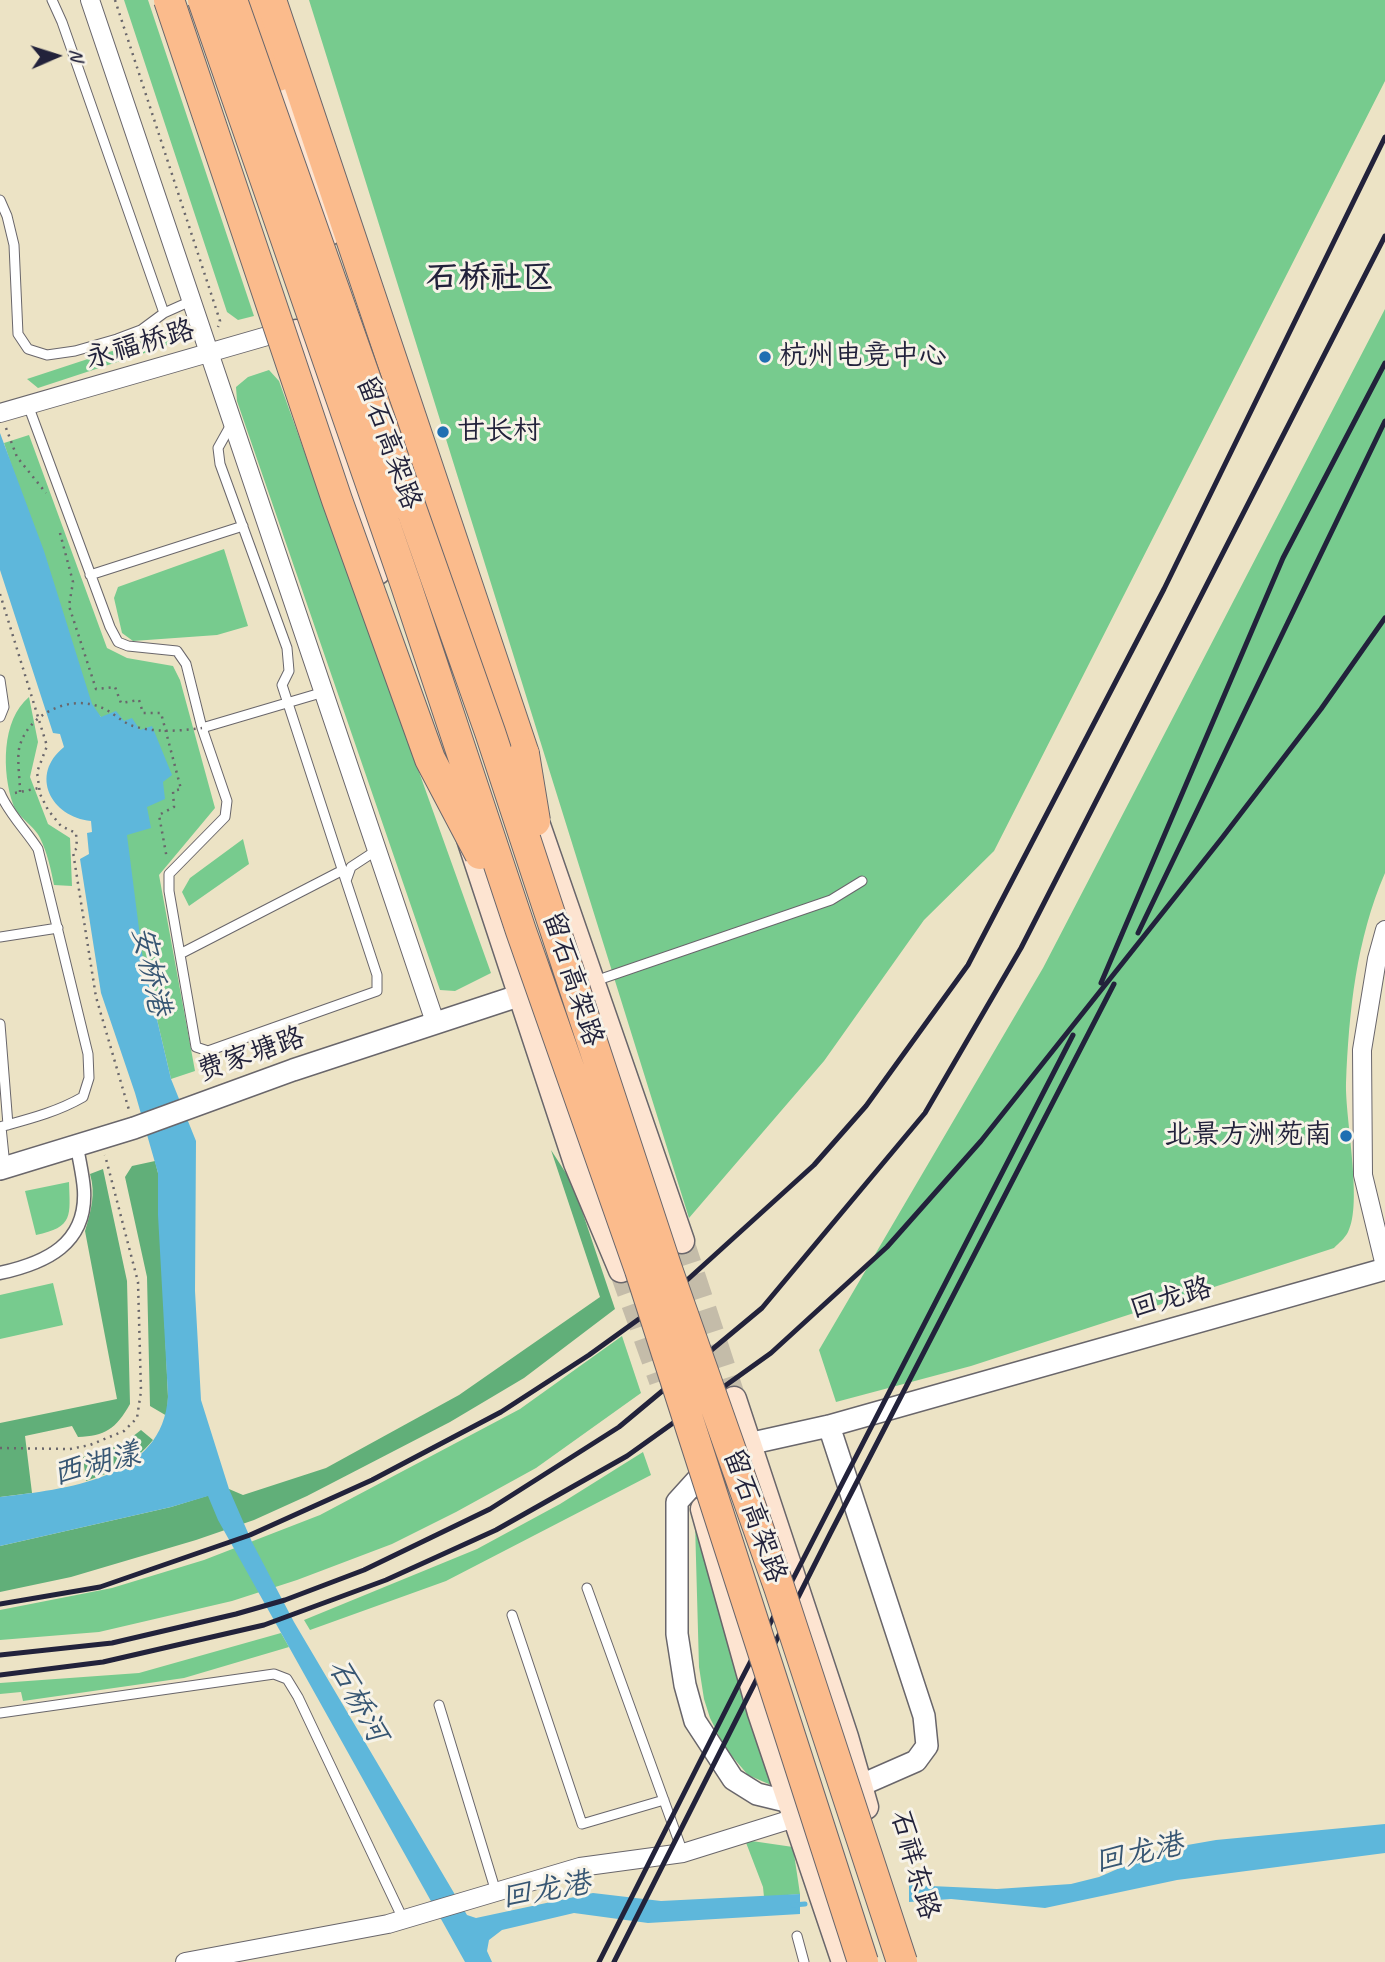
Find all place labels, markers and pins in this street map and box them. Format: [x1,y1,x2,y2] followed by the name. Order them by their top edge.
[779,340,947,374] place label: 杭州电竞中心
[757,349,773,365] marker: 杭州电竞中心
[457,415,541,449] place label: 甘长村
[435,424,451,440] marker: 甘长村
[1164,1119,1332,1153] place label: 北景方洲苑南
[1338,1128,1354,1144] marker: 北景方洲苑南

